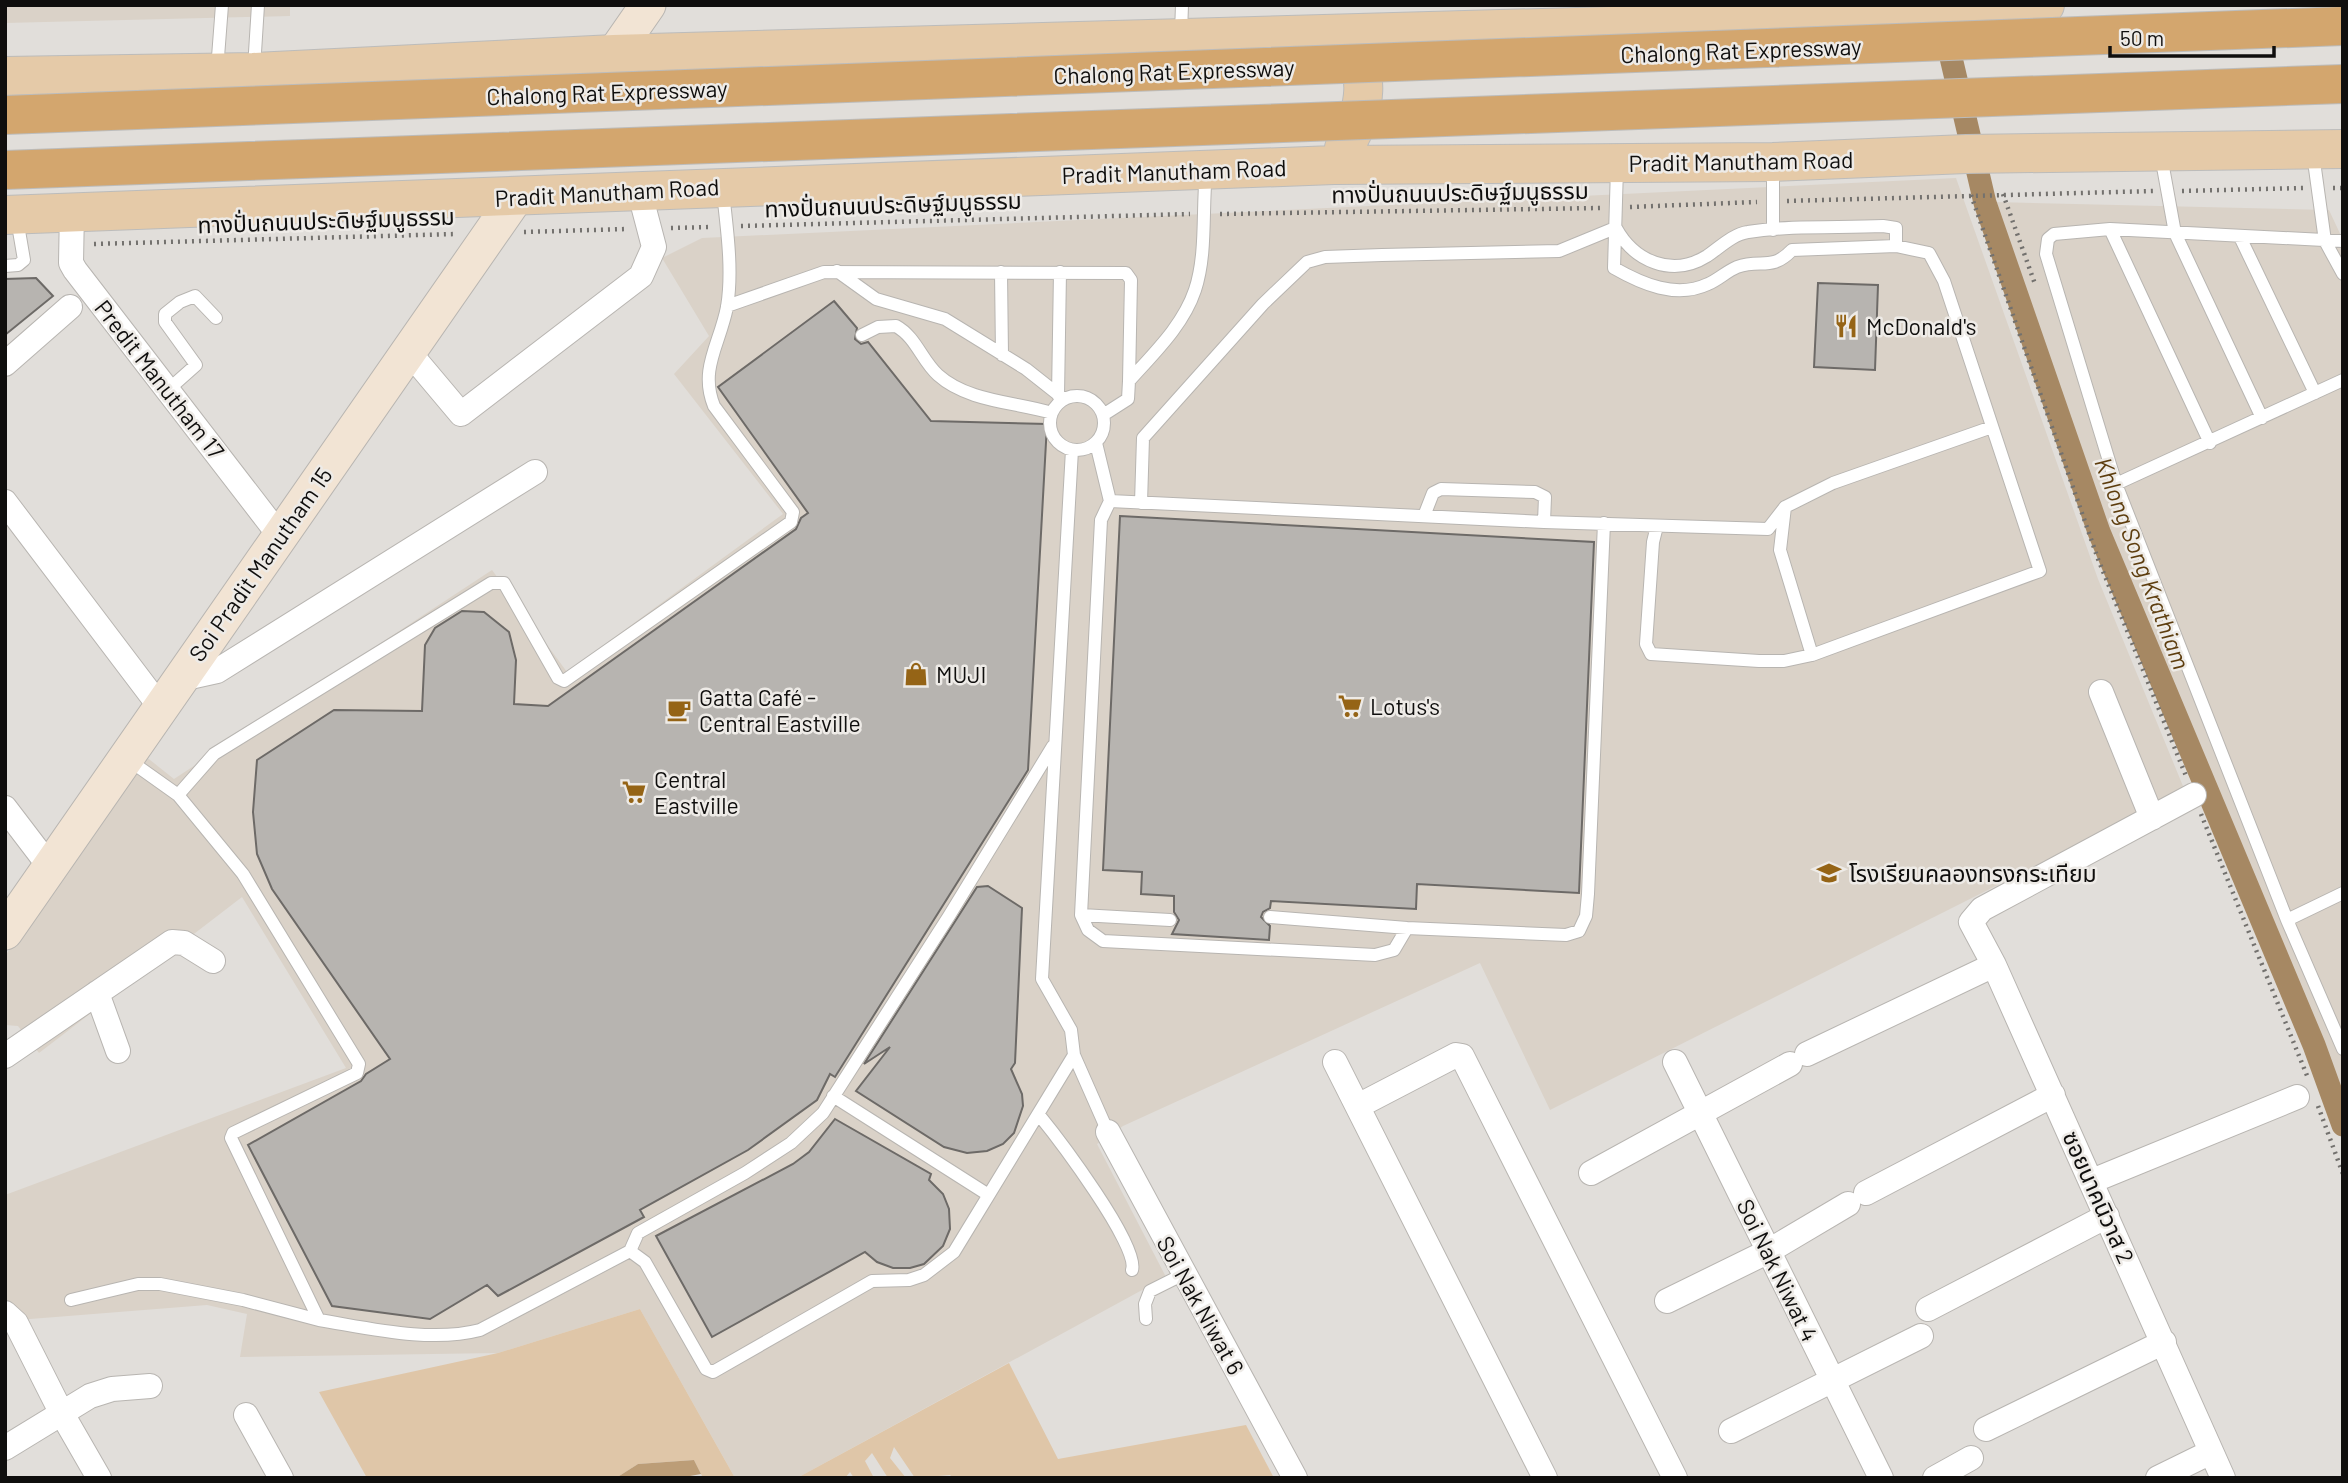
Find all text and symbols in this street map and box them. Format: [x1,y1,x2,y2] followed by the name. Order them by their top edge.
[2110,14,2274,58] scale bar
[2120,25,2164,50] text: 50 m
[1620,32,1863,68] street label: Chalong Rat Expressway
[1053,53,1296,89] street label: Chalong Rat Expressway
[486,74,729,110] street label: Chalong Rat Expressway
[1628,145,1854,177] street label: Pradit Manutham Road
[1061,153,1287,189] street label: Pradit Manutham Road
[494,172,720,212] street label: Pradit Manutham Road
[1331,176,1589,210] street label: ทางปั่นถนนประดิษฐ์มนูธรรม
[764,185,1022,224] street label: ทางปั่นถนนประดิษฐ์มนูธรรม
[197,201,455,240] street label: ทางปั่นถนนประดิษฐ์มนูธรรม
[89,294,231,464] street label: Predit Manutham 17
[1832,312,1860,340] restaurant icon: McDonald's
[1866,312,1977,340] place label: McDonald's
[2089,453,2197,673] water label: Khlong Song Krathiam
[182,462,338,666] street label: Soi Pradit Manutham 15
[902,660,930,688] shop icon: MUJI
[936,660,987,688] place label: MUJI
[699,683,861,737] place label: Gatta Café - Central Eastville
[1336,692,1364,720] supermarket icon: Lotus's
[1370,692,1440,720] place label: Lotus's
[665,696,693,724] cafe icon: Gatta Café - Central Eastville
[654,765,739,819] place label: Central Eastville
[620,778,648,806] supermarket icon: Central Eastville
[1815,859,1843,887] school or university icon: โรงเรียนคลองทรงกระเทียม
[1849,859,2097,887] place label: โรงเรียนคลองทรงกระเทียม
[2057,1126,2141,1268] street label: ซอยนาคนิวาส 2
[1731,1194,1825,1346] street label: Soi Nak Niwat 4
[1151,1231,1251,1379] street label: Soi Nak Niwat 6

